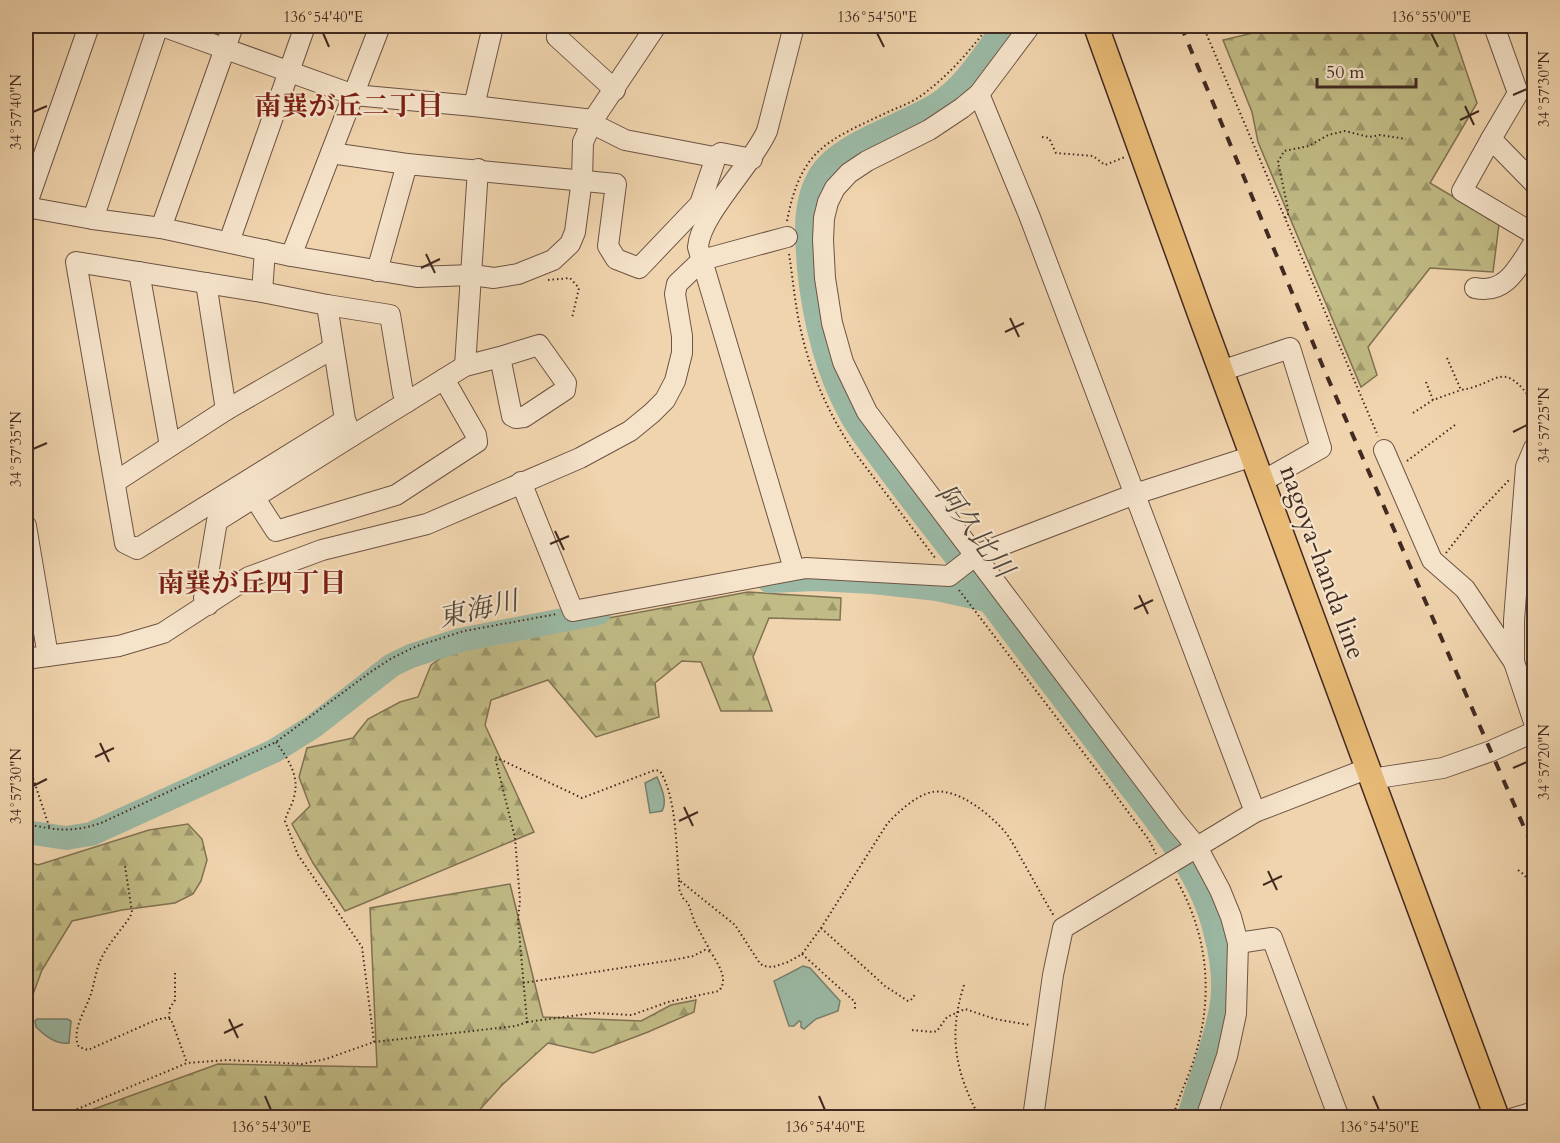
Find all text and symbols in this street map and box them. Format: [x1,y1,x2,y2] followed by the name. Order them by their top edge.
[283,7,363,27] text: 136°54'40"E
[837,7,917,27] text: 136°54'50"E
[1391,7,1471,27] text: 136°55'00"E
[1317,51,1416,89] scale bar
[1534,51,1554,127] text: 34°57'30"N
[1326,60,1365,85] text: 50 m
[6,74,26,150] text: 34°57'40"N
[255,88,444,125] district label: 南巽が丘二丁目
[1534,387,1554,463] text: 34°57'25"N
[6,411,26,487] text: 34°57'35"N
[1271,460,1374,664] street label: nagoya-handa line
[927,477,1024,588] water label: 阿久比川
[158,565,347,602] district label: 南巽が丘四丁目
[434,582,525,637] water label: 東海川
[1534,724,1554,800] text: 34°57'20"N
[6,748,26,824] text: 34°57'30"N
[231,1117,311,1137] text: 136°54'30"E
[785,1117,865,1137] text: 136°54'40"E
[1339,1117,1419,1137] text: 136°54'50"E

